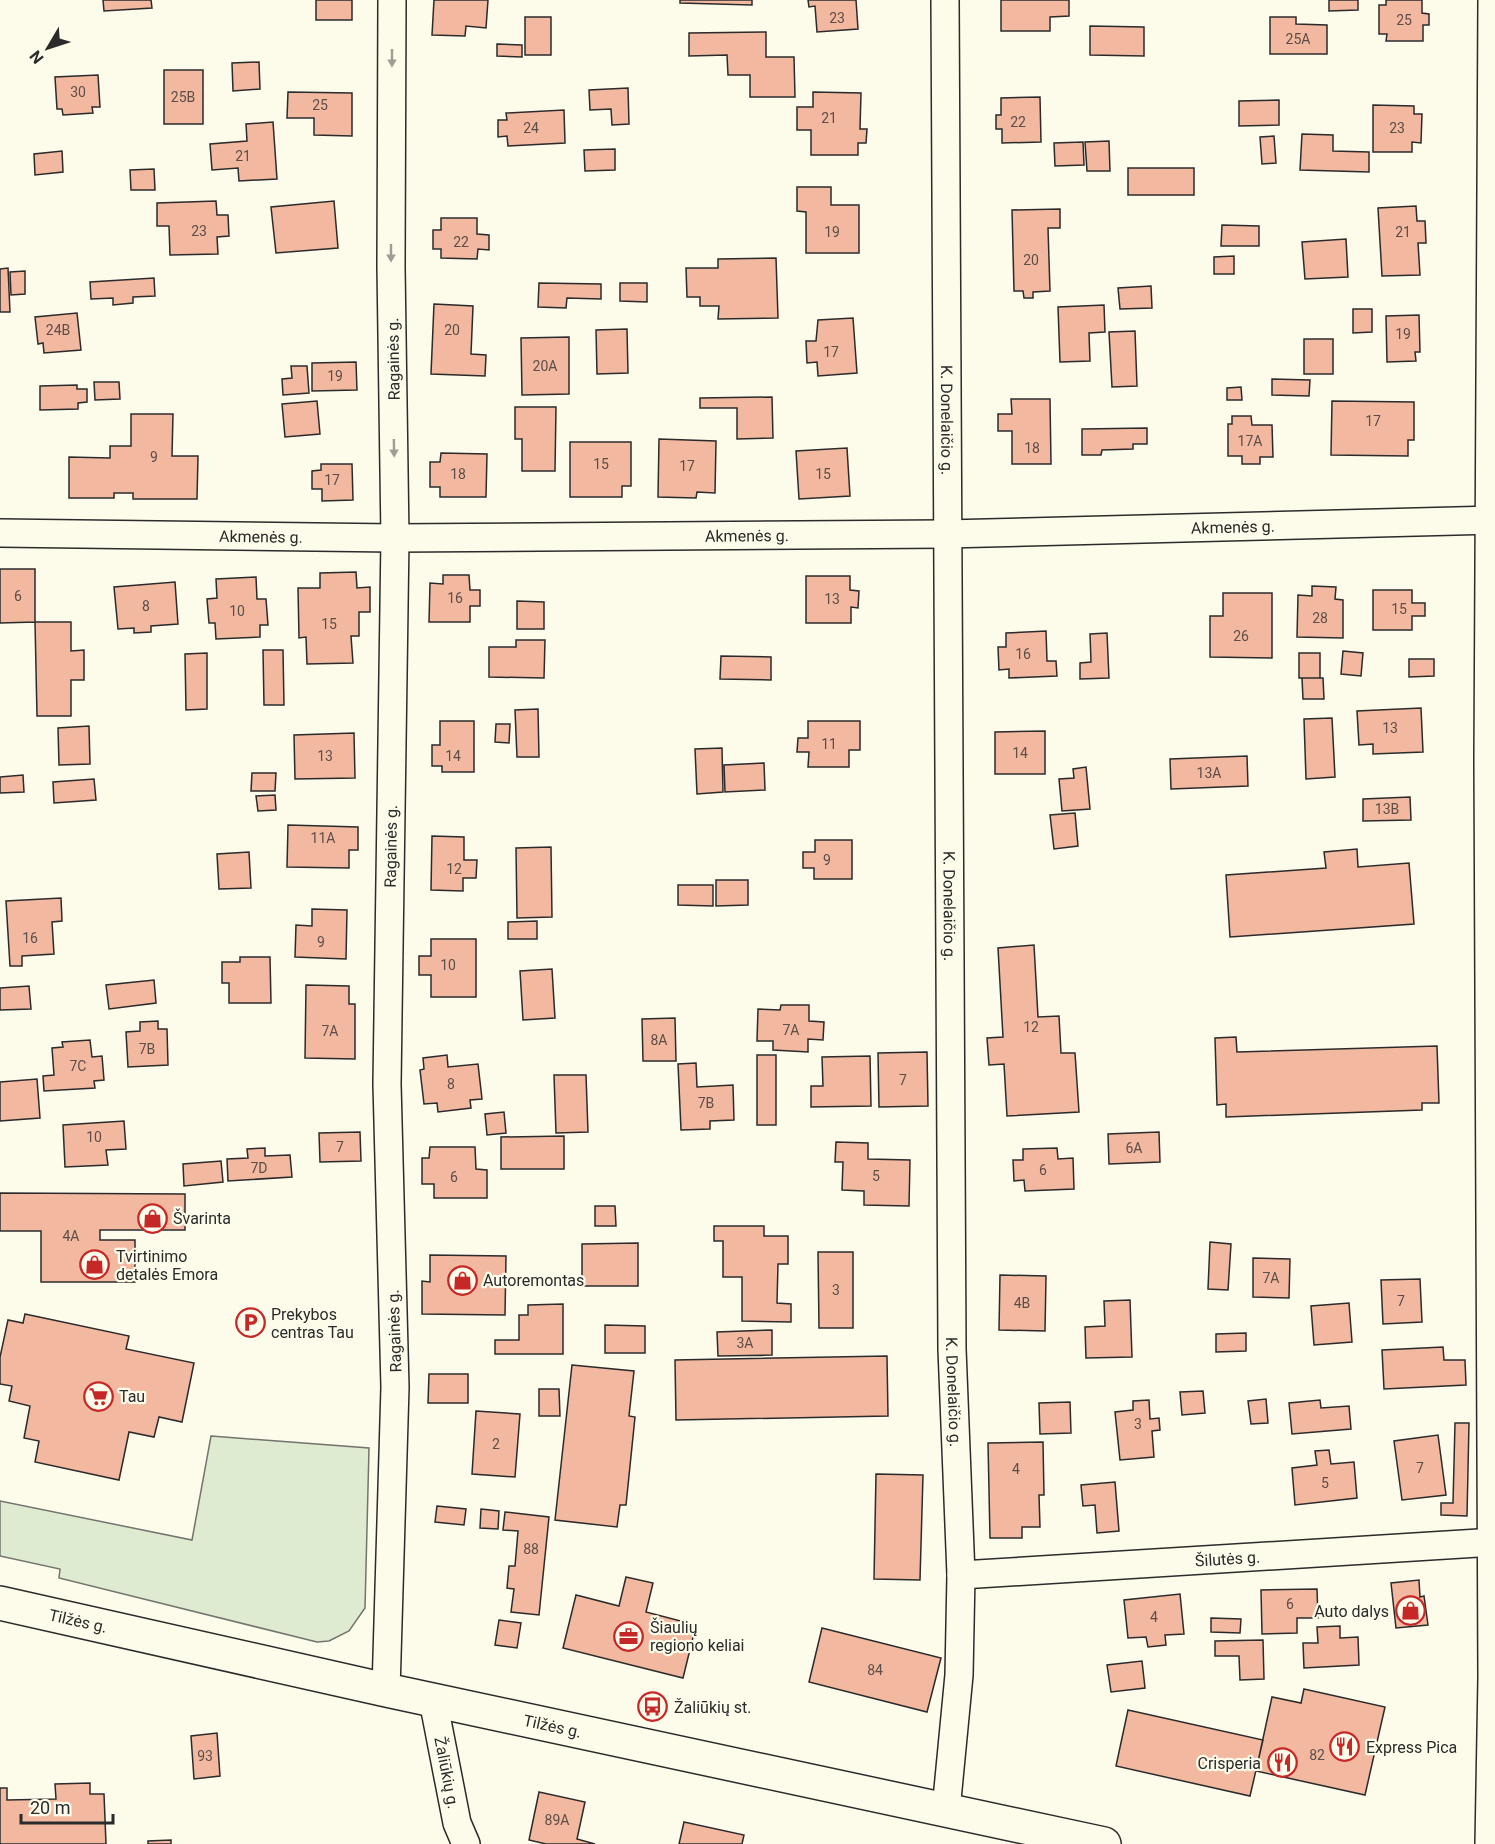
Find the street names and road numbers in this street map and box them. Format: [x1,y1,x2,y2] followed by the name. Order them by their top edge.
[383,317,404,401] street label: Ragainės g.
[937,365,956,475] street label: K. Donelaičio g.
[1191,517,1275,538] street label: Akmenės g.
[705,526,789,546] street label: Akmenės g.
[219,527,303,547] street label: Akmenės g.
[381,805,401,888] street label: Ragainės g.
[939,851,959,961] street label: K. Donelaičio g.
[384,1289,405,1373] street label: Ragainės g.
[942,1337,965,1447] street label: K. Donelaičio g.
[1194,1548,1261,1571] street label: Šilutės g.
[47,1605,109,1637] street label: Tilžės g.
[522,1711,583,1742] street label: Tilžės g.
[430,1735,463,1810] street label: Žaliūkių g.

